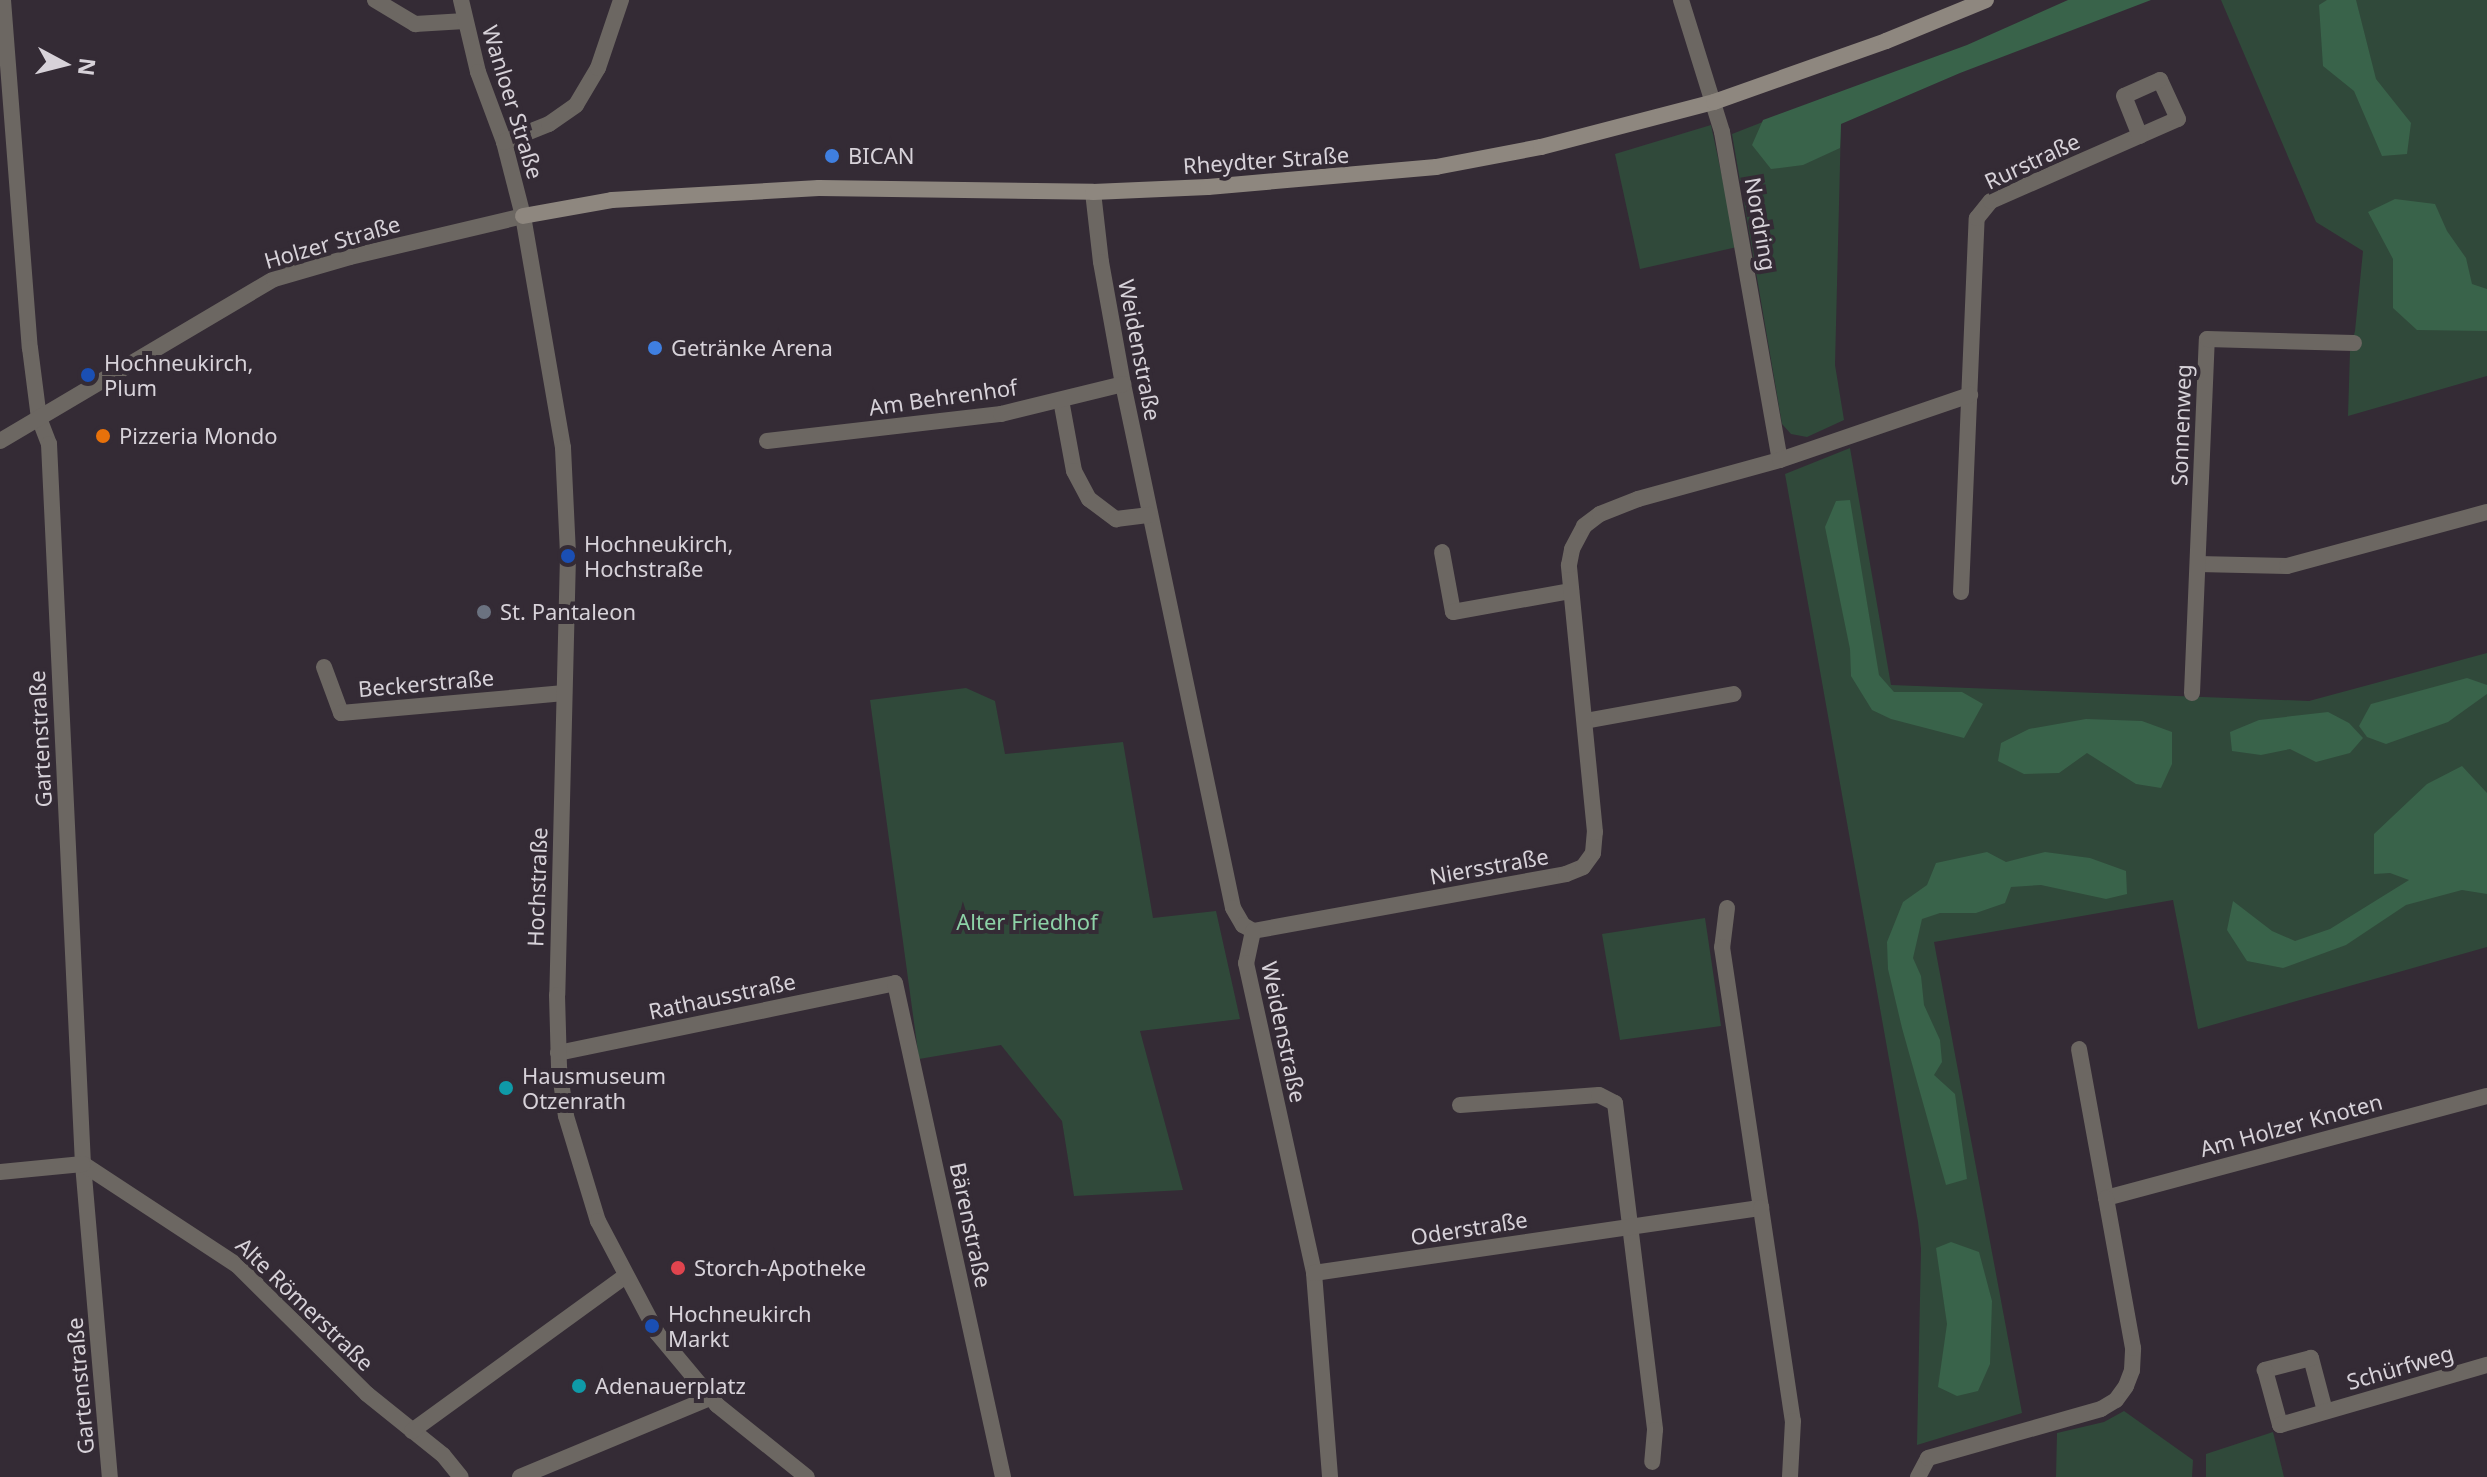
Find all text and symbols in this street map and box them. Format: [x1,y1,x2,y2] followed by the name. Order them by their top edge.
[477,22,549,182] street label: Wanloer Straße
[24,24,104,104] north arrow
[72,56,104,78] text: N
[1980,127,2084,195] street label: Rurstraße
[1182,141,1350,179] street label: Rheydter Straße
[848,143,914,169] place label: BICAN
[823,147,841,165] marker: BICAN
[1740,175,1782,273] street label: Nordring
[261,210,403,274] street label: Holzer Straße
[1113,277,1167,423] street label: Weidenstraße
[671,335,833,361] place label: Getränke Arena
[646,339,664,357] marker: Getränke Arena
[104,349,253,400] place label: Hochneukirch, Plum
[2166,364,2196,486] street label: Sonnenweg
[79,366,97,384] marker: Hochneukirch, Plum
[867,374,1019,420] street label: Am Behrenhof
[119,423,278,449] place label: Pizzeria Mondo
[94,427,112,445] marker: Pizzeria Mondo
[584,530,733,582] place label: Hochneukirch, Hochstraße
[559,547,577,565] marker: Hochneukirch, Hochstraße
[500,599,636,625] place label: St. Pantaleon
[475,603,493,621] marker: St. Pantaleon
[357,664,495,702] street label: Beckerstraße
[23,670,57,808] street label: Gartenstraße
[522,827,552,947] street label: Hochstraße
[1428,843,1550,889] street label: Niersstraße
[956,909,1098,935] park label: Alter Friedhof
[1256,959,1312,1105] street label: Weidenstraße
[646,968,798,1024] street label: Rathausstraße
[522,1062,666,1114] place label: Hausmuseum Otzenrath
[497,1079,515,1097] marker: Hausmuseum Otzenrath
[2197,1088,2385,1162] street label: Am Holzer Knoten
[945,1160,997,1290] street label: Bärenstraße
[1409,1206,1529,1250] street label: Oderstraße
[231,1232,379,1376] street label: Alte Römerstraße
[694,1255,866,1281] place label: Storch-Apotheke
[669,1259,687,1277] marker: Storch-Apotheke
[668,1300,812,1352] place label: Hochneukirch Markt
[61,1317,99,1455] street label: Gartenstraße
[643,1317,661,1335] marker: Hochneukirch Markt
[2344,1339,2456,1395] street label: Schürfweg
[595,1373,746,1399] place label: Adenauerplatz
[570,1377,588,1395] marker: Adenauerplatz

